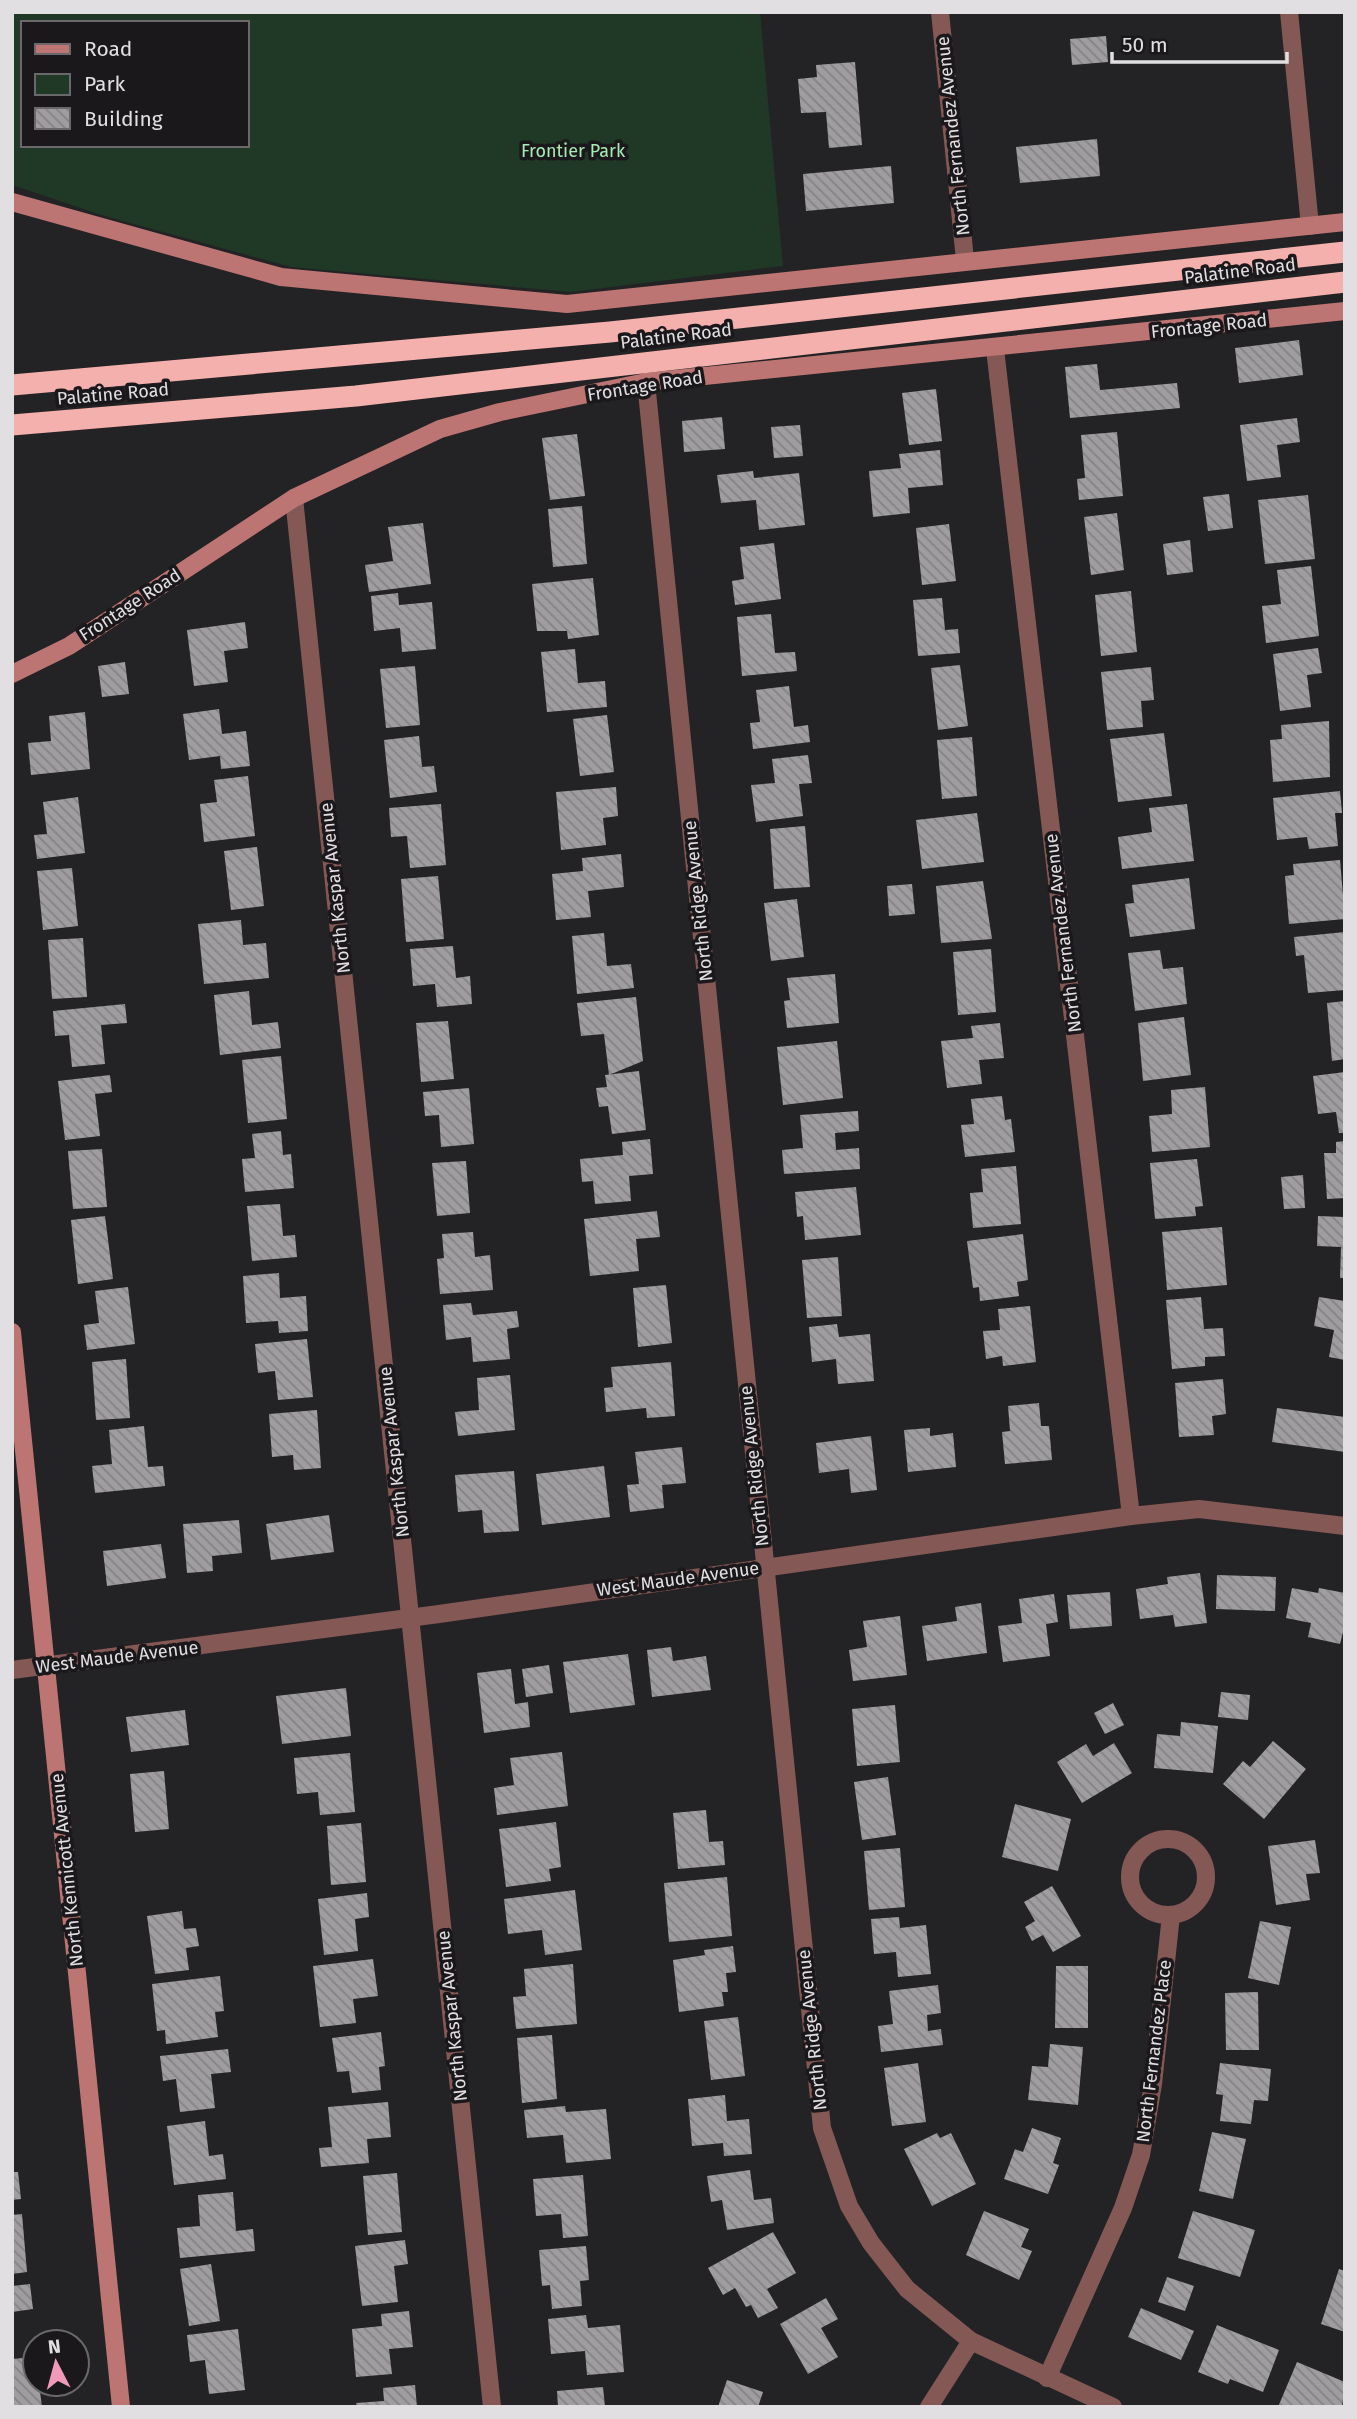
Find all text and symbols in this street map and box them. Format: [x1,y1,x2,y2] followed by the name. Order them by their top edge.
[21,21,248,147] legend
[1112,21,1287,65] scale bar
[1122,32,1168,58] text: 50 m
[932,35,974,237] street label: North Fernandez Avenue
[84,36,132,62] text: Road
[84,71,126,97] text: Park
[84,106,163,132] text: Building
[521,140,626,162] park label: Frontier Park
[1183,253,1297,289] street label: Palatine Road
[1150,309,1268,343] street label: Frontage Road
[619,318,733,354] street label: Palatine Road
[586,366,704,406] street label: Frontage Road
[56,378,170,410] street label: Palatine Road
[75,564,185,646] street label: Frontage Road
[315,801,355,975] street label: North Kaspar Avenue
[679,819,717,983] street label: North Ridge Avenue
[1040,832,1086,1034] street label: North Fernandez Avenue
[374,1365,414,1539] street label: North Kaspar Avenue
[735,1384,773,1548] street label: North Ridge Avenue
[595,1557,761,1601] street label: West Maude Avenue
[35,1636,199,1678] street label: West Maude Avenue
[46,1772,88,1968] street label: North Kennicott Avenue
[432,1929,472,2103] street label: North Kaspar Avenue
[793,1948,831,2112] street label: North Ridge Avenue
[1132,1958,1176,2144] street label: North Fernandez Place
[21,2328,91,2398] north arrow
[47,2334,62,2359] text: N

